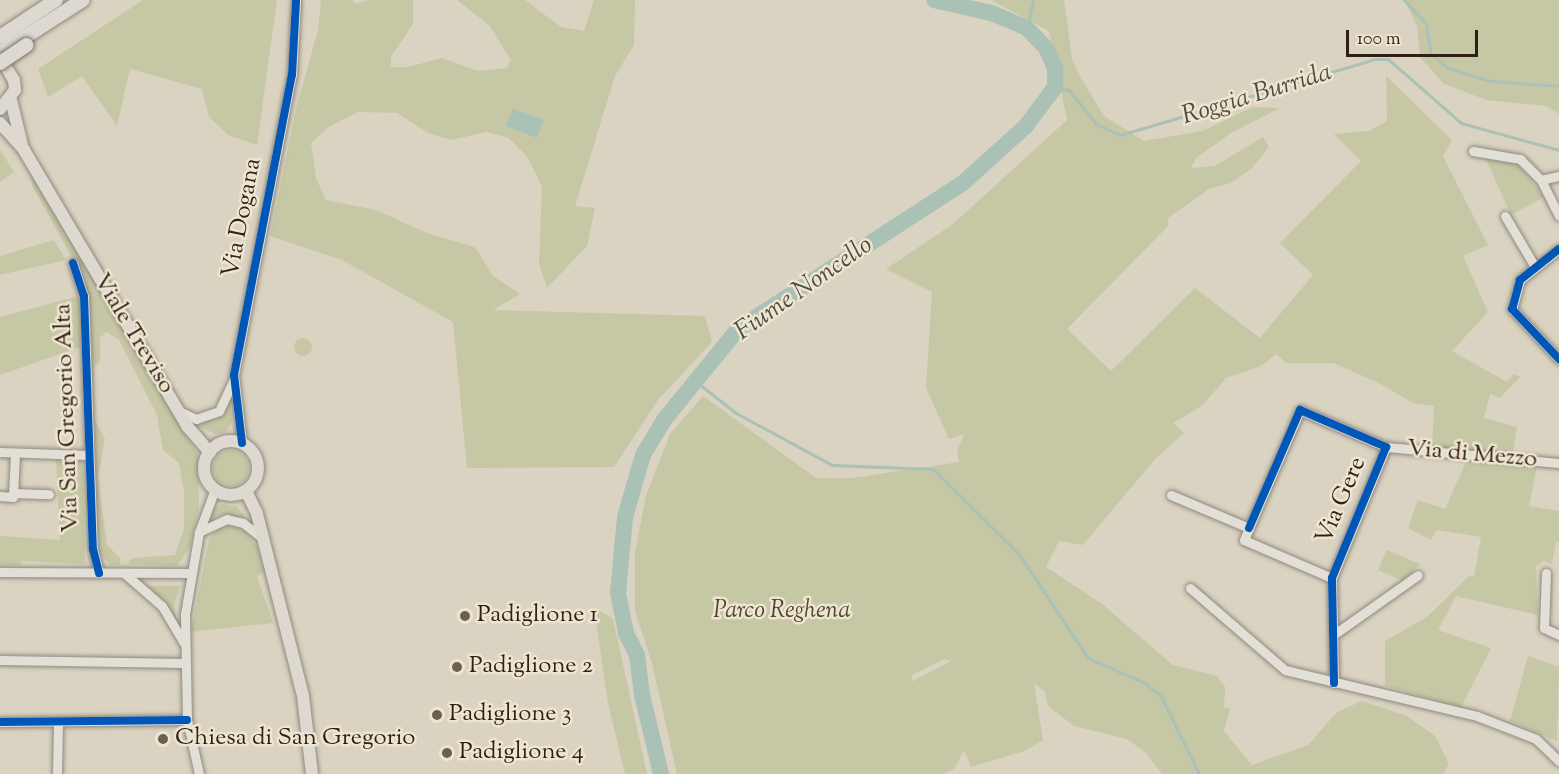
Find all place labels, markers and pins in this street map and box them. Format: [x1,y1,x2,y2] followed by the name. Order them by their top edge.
[477,602,598,630] place label: Padiglione 1
[458,609,472,623] marker: Padiglione 1
[469,653,593,681] place label: Padiglione 2
[450,660,464,674] marker: Padiglione 2
[449,701,571,729] place label: Padiglione 3
[430,708,444,722] marker: Padiglione 3
[175,725,415,753] place label: Chiesa di San Gregorio
[156,732,170,746] marker: Chiesa di San Gregorio
[459,739,584,767] place label: Padiglione 4
[440,746,454,760] marker: Padiglione 4

